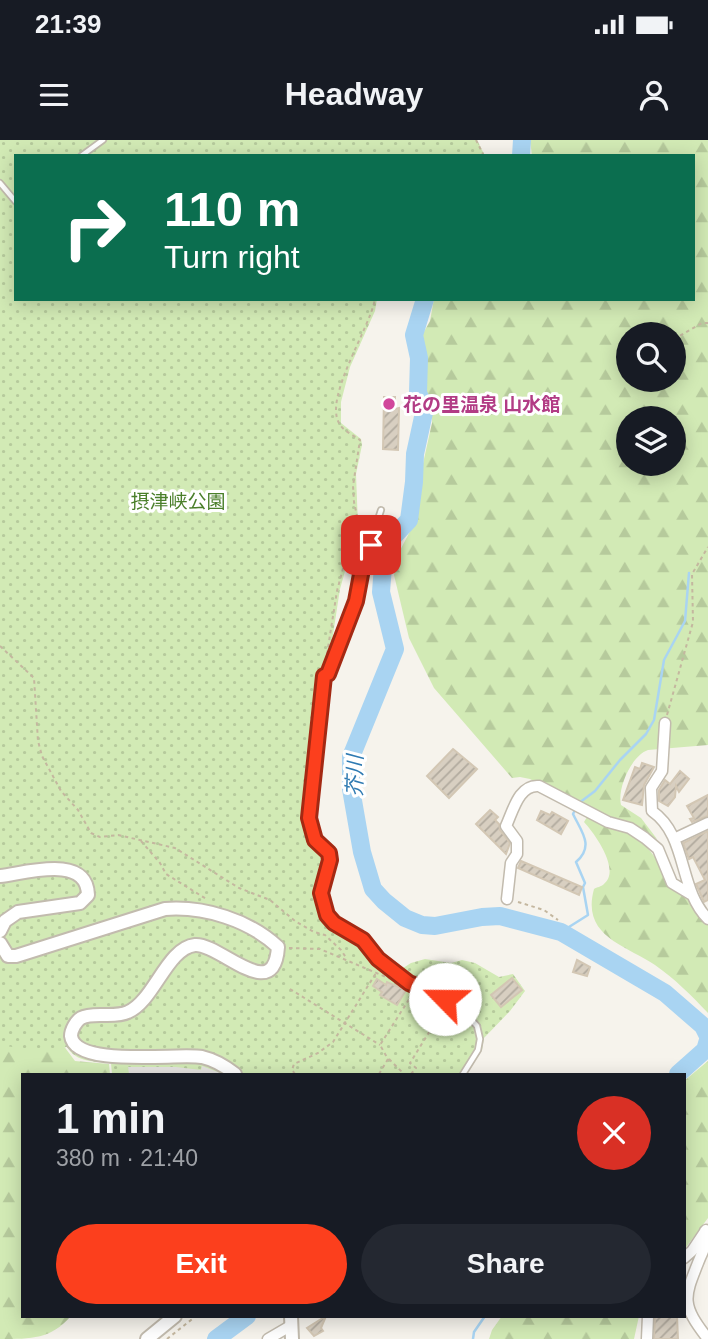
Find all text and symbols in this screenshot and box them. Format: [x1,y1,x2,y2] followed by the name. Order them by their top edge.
[35,9,102,39] text: 21:39
[35,76,73,114] icon: menu
[285,76,423,112] text: Headway
[635,76,673,114] icon: person
[49,182,140,273] icon: right
[164,182,300,236] text: 110 m
[164,239,300,275] text: Turn right
[616,322,686,476] map controls
[616,322,686,392] button: search
[403,394,560,415] place label: 花の里温泉 山水館
[381,396,397,412] marker: 花の里温泉 山水館
[616,406,686,476] button: layers
[130,491,226,512] park label: 摂津峡公園
[341,515,401,575] pin
[352,526,390,564] icon: arrive
[343,753,366,797] water label: 芥川
[408,962,482,1036] position arrow
[56,1095,166,1142] text: 1 min
[577,1096,651,1170] button: close
[56,1145,198,1171] text: 380 m · 21:40
[56,1224,347,1304] button: Exit
[361,1224,651,1304] button: Share

